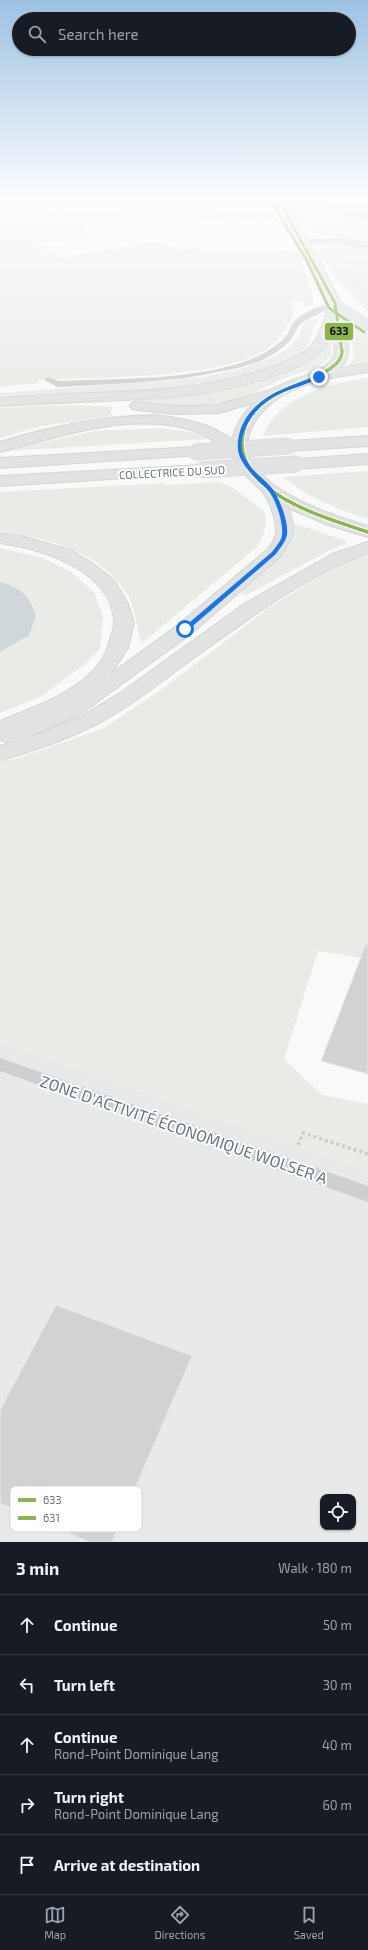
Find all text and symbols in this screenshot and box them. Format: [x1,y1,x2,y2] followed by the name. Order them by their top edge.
[12,12,356,56] search box
[26,23,48,45] icon: search
[58,25,139,43] text: Search here
[324,322,354,341] line badge: 633
[330,324,348,337] text: 633
[310,368,328,386] route end
[119,463,225,481] street label: COLLECTRICE DU SUD
[176,620,194,638] route start
[38,1071,330,1188] street label: ZONE D'ACTIVITÉ ÉCONOMIQUE WOLSER A
[10,1486,142,1532] legend
[43,1493,62,1506] text: 633
[320,1494,356,1530] map controls
[320,1494,356,1530] button: locate
[43,1511,60,1524] text: 631
[16,1558,59,1578] text: 3 min
[278,1560,352,1576] text: Walk · 180 m
[16,1614,38,1636] icon: ahead
[54,1616,117,1634] text: Continue
[323,1617,352,1633] text: 50 m
[16,1674,38,1696] icon: left
[54,1676,115,1694] text: Turn left
[323,1677,352,1693] text: 30 m
[54,1728,117,1746] text: Continue
[16,1734,38,1756] icon: ahead
[322,1737,352,1753] text: 40 m
[54,1746,219,1762] text: Rond-Point Dominique Lang
[54,1788,124,1806] text: Turn right
[16,1794,38,1816] icon: right
[322,1797,352,1813] text: 60 m
[54,1806,219,1822] text: Rond-Point Dominique Lang
[16,1854,38,1876] icon: arrive
[54,1856,200,1874] text: Arrive at destination
[44,1904,66,1941] tab: Map
[155,1904,205,1941] tab: Directions
[294,1904,324,1941] tab: Saved

